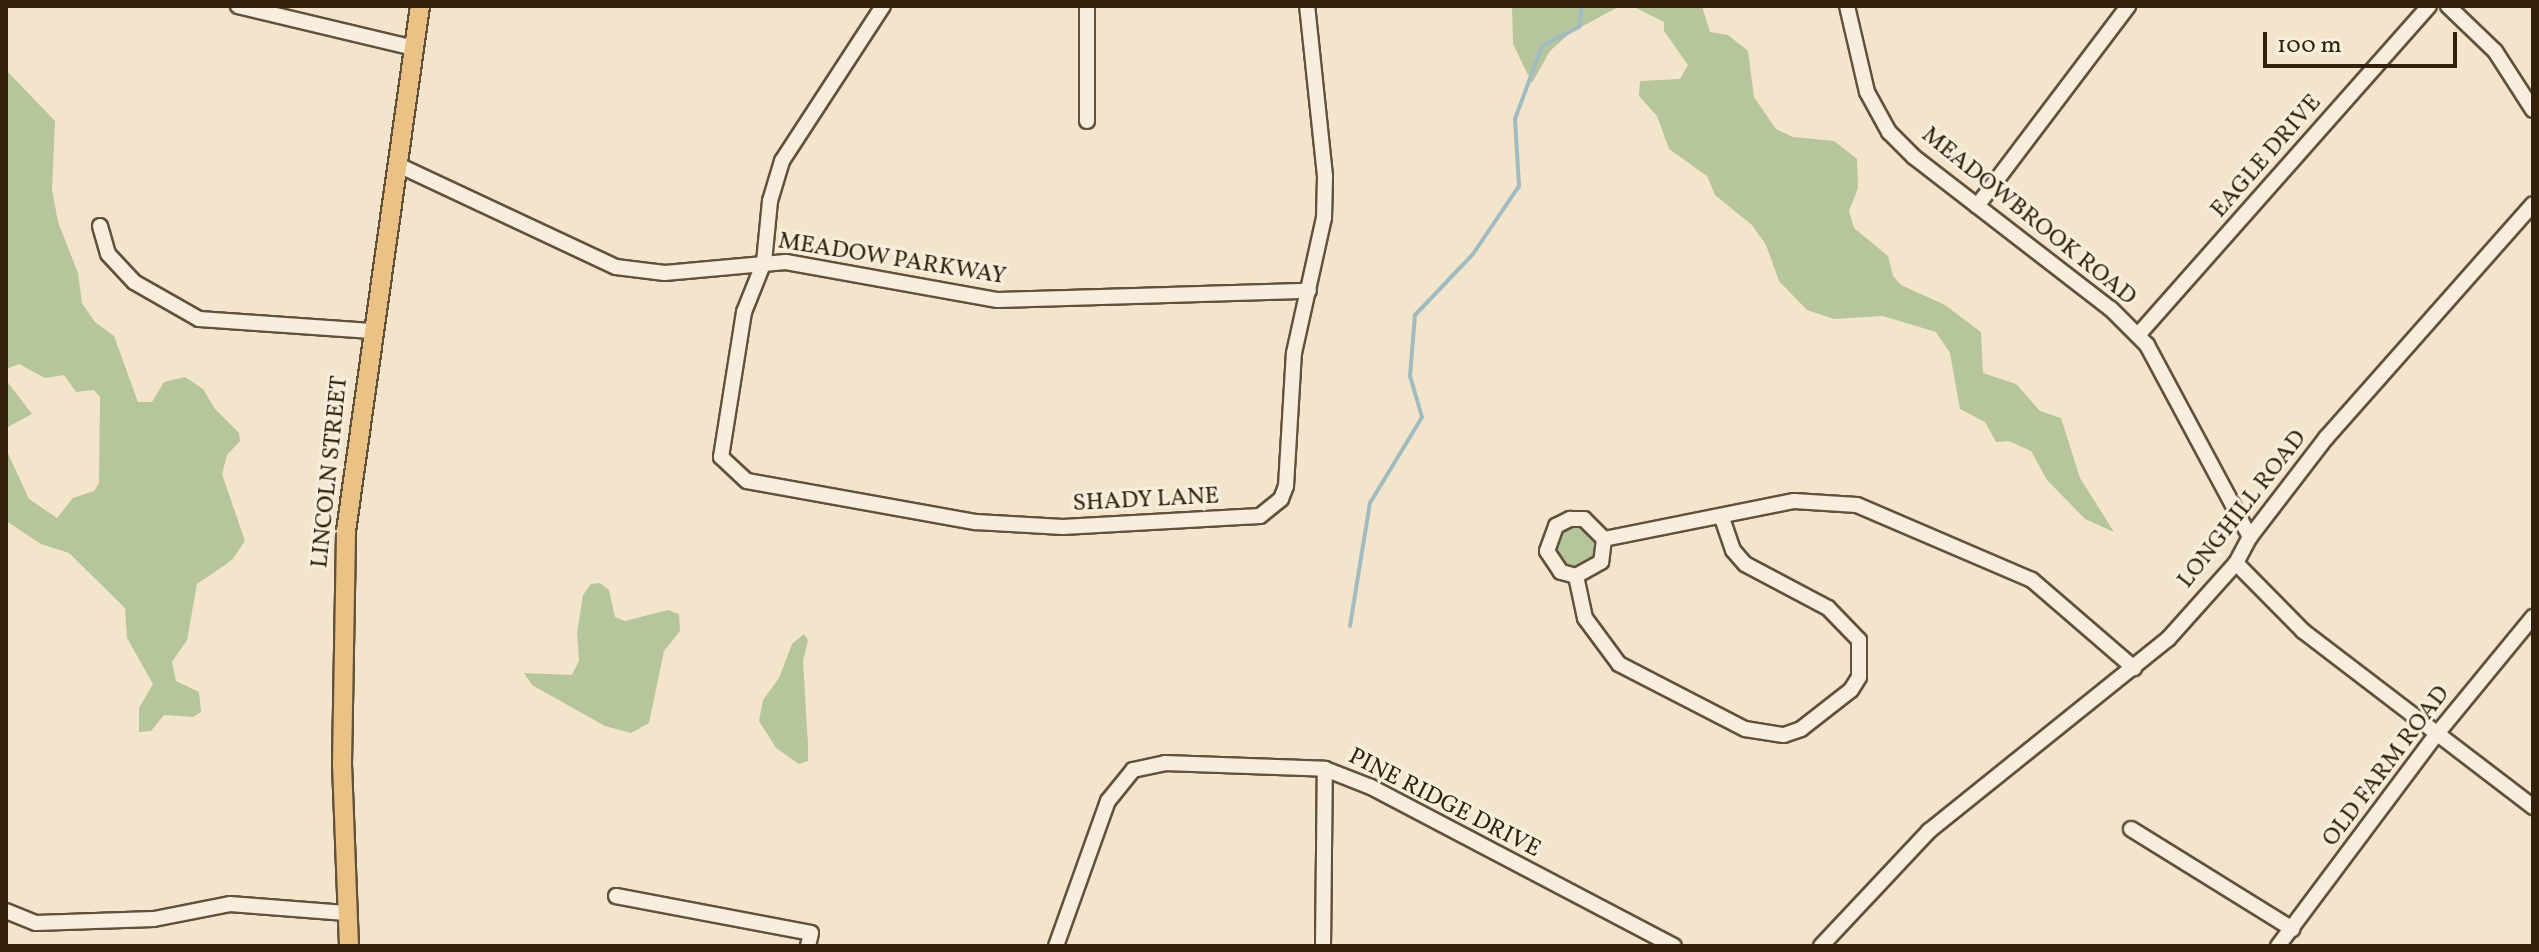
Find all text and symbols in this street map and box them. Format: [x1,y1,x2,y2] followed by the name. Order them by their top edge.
[2267,16,2461,66] scale bar
[2277,29,2342,63] text: 100 m
[2206,89,2328,225] street label: EAGLE DRIVE
[1915,122,2141,312] street label: MEADOWBROOK ROAD
[776,228,1008,292] street label: MEADOW PARKWAY
[307,374,355,570] street label: LINCOLN STREET
[2172,425,2314,595] street label: LONGHILL ROAD
[1072,483,1220,519] street label: SHADY LANE
[2317,681,2457,853] street label: OLD FARM ROAD
[1343,743,1545,865] street label: PINE RIDGE DRIVE

